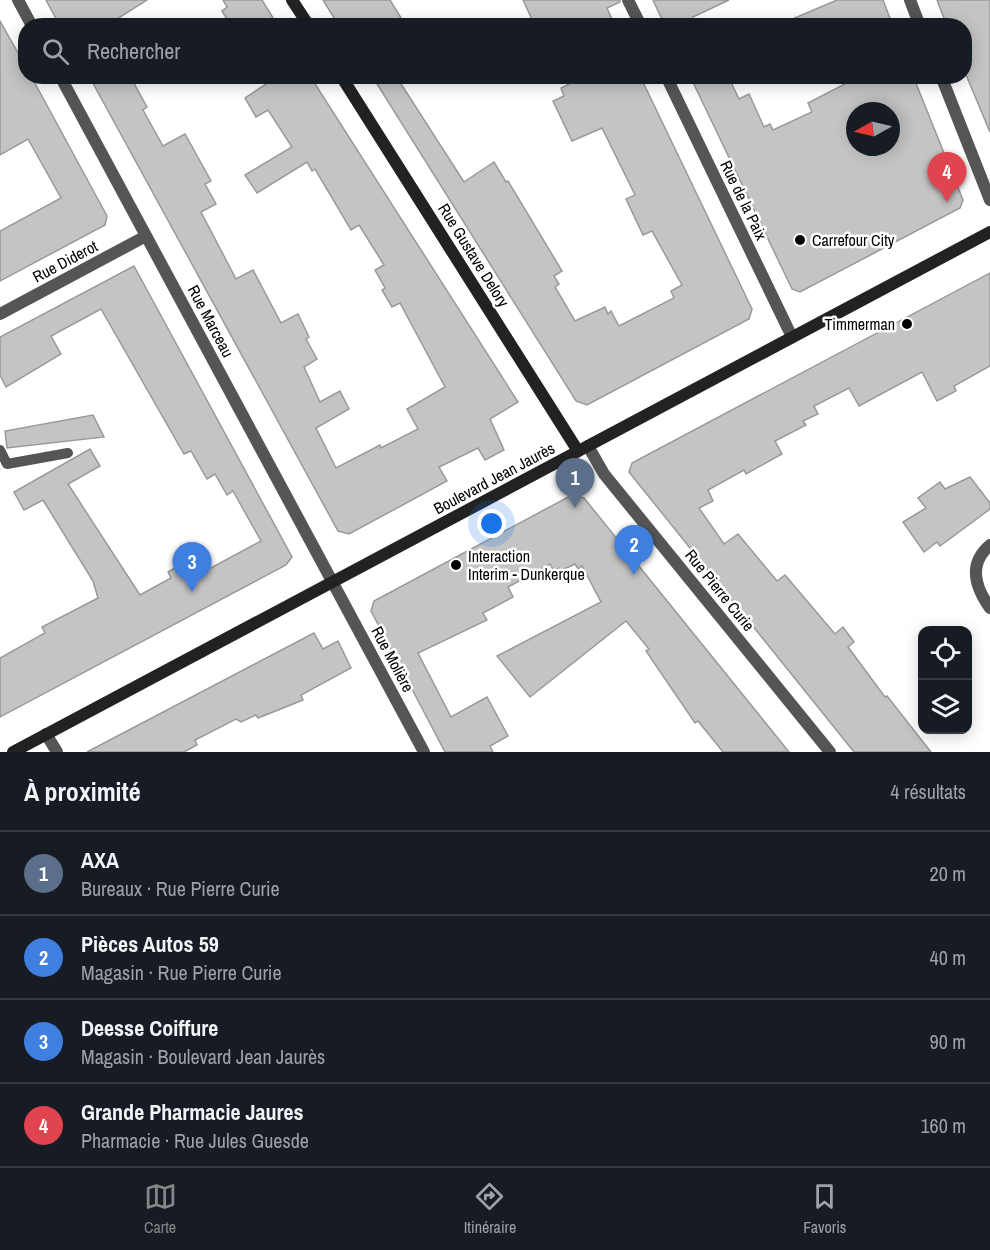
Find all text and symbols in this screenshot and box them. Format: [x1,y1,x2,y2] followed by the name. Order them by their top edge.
[18,18,972,84] search box
[39,35,72,68] icon: search
[87,36,180,66] text: Rechercher
[846,102,900,156] north arrow
[928,152,966,202] pin: 4
[715,156,773,244] street label: Rue de la Paix
[433,199,515,311] street label: Rue Gustave Delory
[812,229,895,251] place label: Carrefour City
[793,233,807,247] marker: Carrefour City
[29,235,102,287] street label: Rue Diderot
[183,281,239,361] street label: Rue Marceau
[825,313,895,335] place label: Timmerman
[900,317,914,331] marker: Timmerman
[430,437,558,519] street label: Boulevard Jean Jaurès
[556,458,594,508] pin: 1
[477,509,506,538] your location
[614,526,654,575] pin: 2
[172,542,212,592] pin: 3
[468,545,585,585] place label: Interaction Interim - Dunkerque
[680,545,760,635] street label: Rue Pierre Curie
[449,558,463,572] marker: Interaction Interim - Dunkerque
[367,622,419,696] street label: Rue Molière
[918,626,972,734] map controls
[918,626,972,680] button: locate
[918,680,972,734] button: layers
[24,774,141,809] text: À proximité
[890,778,966,805] text: 4 résultats
[81,845,119,875] text: AXA
[39,860,48,887] text: 1
[930,860,966,887] text: 20 m
[81,875,280,902] text: Bureaux · Rue Pierre Curie
[81,929,219,959] text: Pièces Autos 59
[39,944,48,971] text: 2
[930,944,966,971] text: 40 m
[81,959,282,986] text: Magasin · Rue Pierre Curie
[81,1013,218,1043] text: Deesse Coiffure
[39,1028,48,1055] text: 3
[930,1028,966,1055] text: 90 m
[81,1043,325,1070] text: Magasin · Boulevard Jean Jaurès
[81,1097,304,1127] text: Grande Pharmacie Jaures
[39,1112,48,1139] text: 4
[920,1112,966,1139] text: 160 m
[81,1127,309,1154] text: Pharmacie · Rue Jules Guesde
[144,1180,177,1238] tab: Carte
[464,1180,516,1238] tab: Itinéraire
[803,1180,846,1238] tab: Favoris

